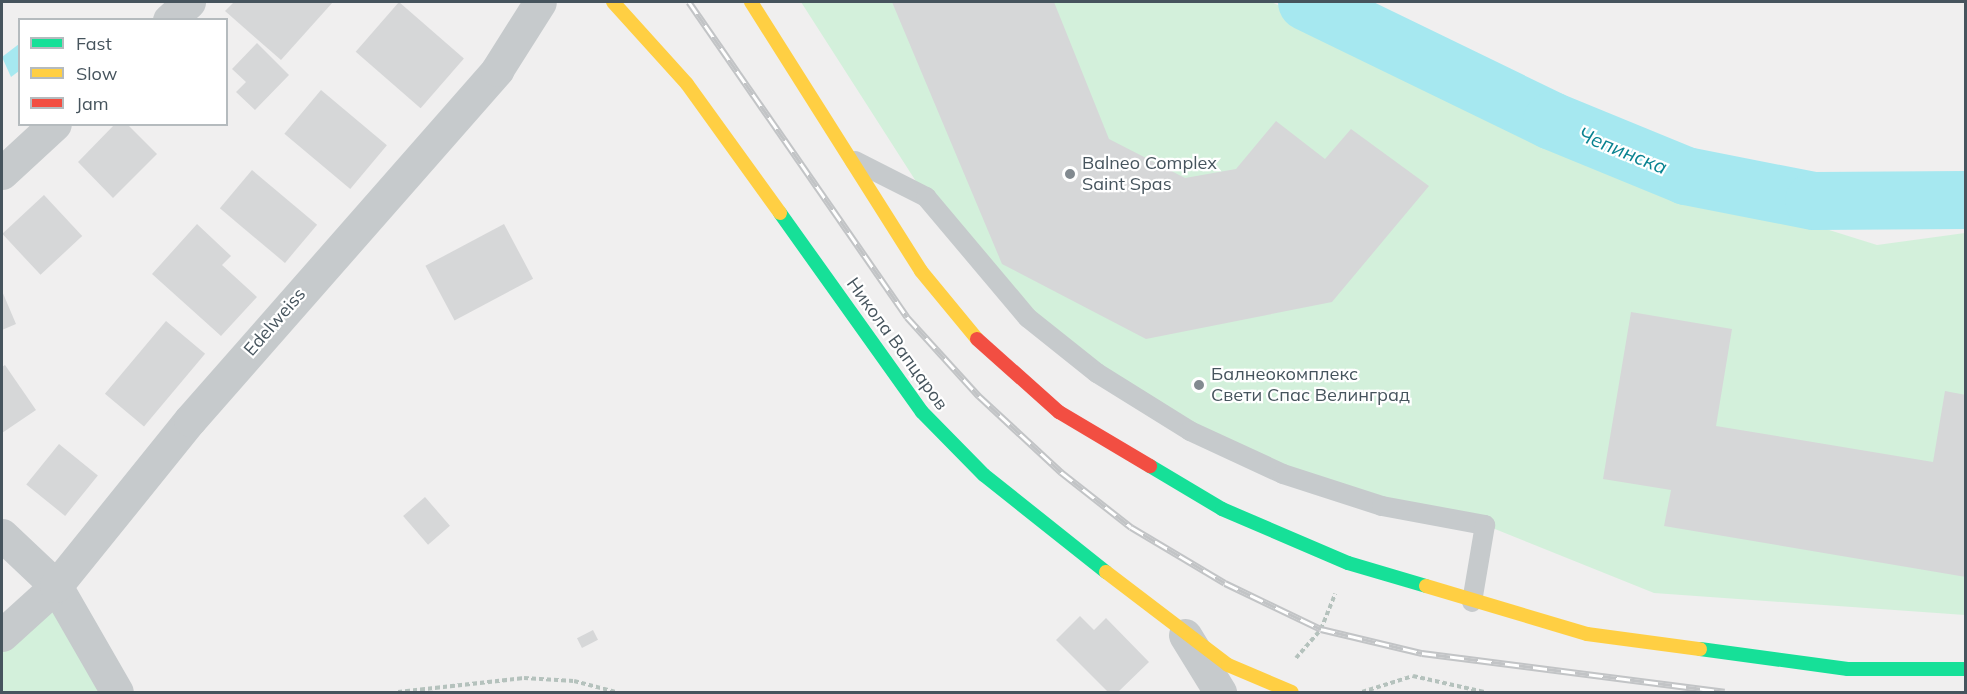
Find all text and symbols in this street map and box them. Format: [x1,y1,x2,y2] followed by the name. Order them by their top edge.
[18,18,228,126] legend
[76,32,112,55] text: Fast
[76,62,117,85] text: Slow
[76,92,109,115] text: Jam
[1575,121,1671,179] water label: Чепинска
[1082,153,1217,195] place label: Balneo Complex Saint Spas
[1063,167,1077,181] marker: Balneo Complex Saint Spas
[842,274,952,414] street label: Никола Вапцаров
[240,284,310,360] street label: Edelweiss
[1211,364,1410,406] place label: Балнеокомплекс Свети Спас Велинград
[1192,378,1206,392] marker: Балнеокомплекс Свети Спас Велинград

